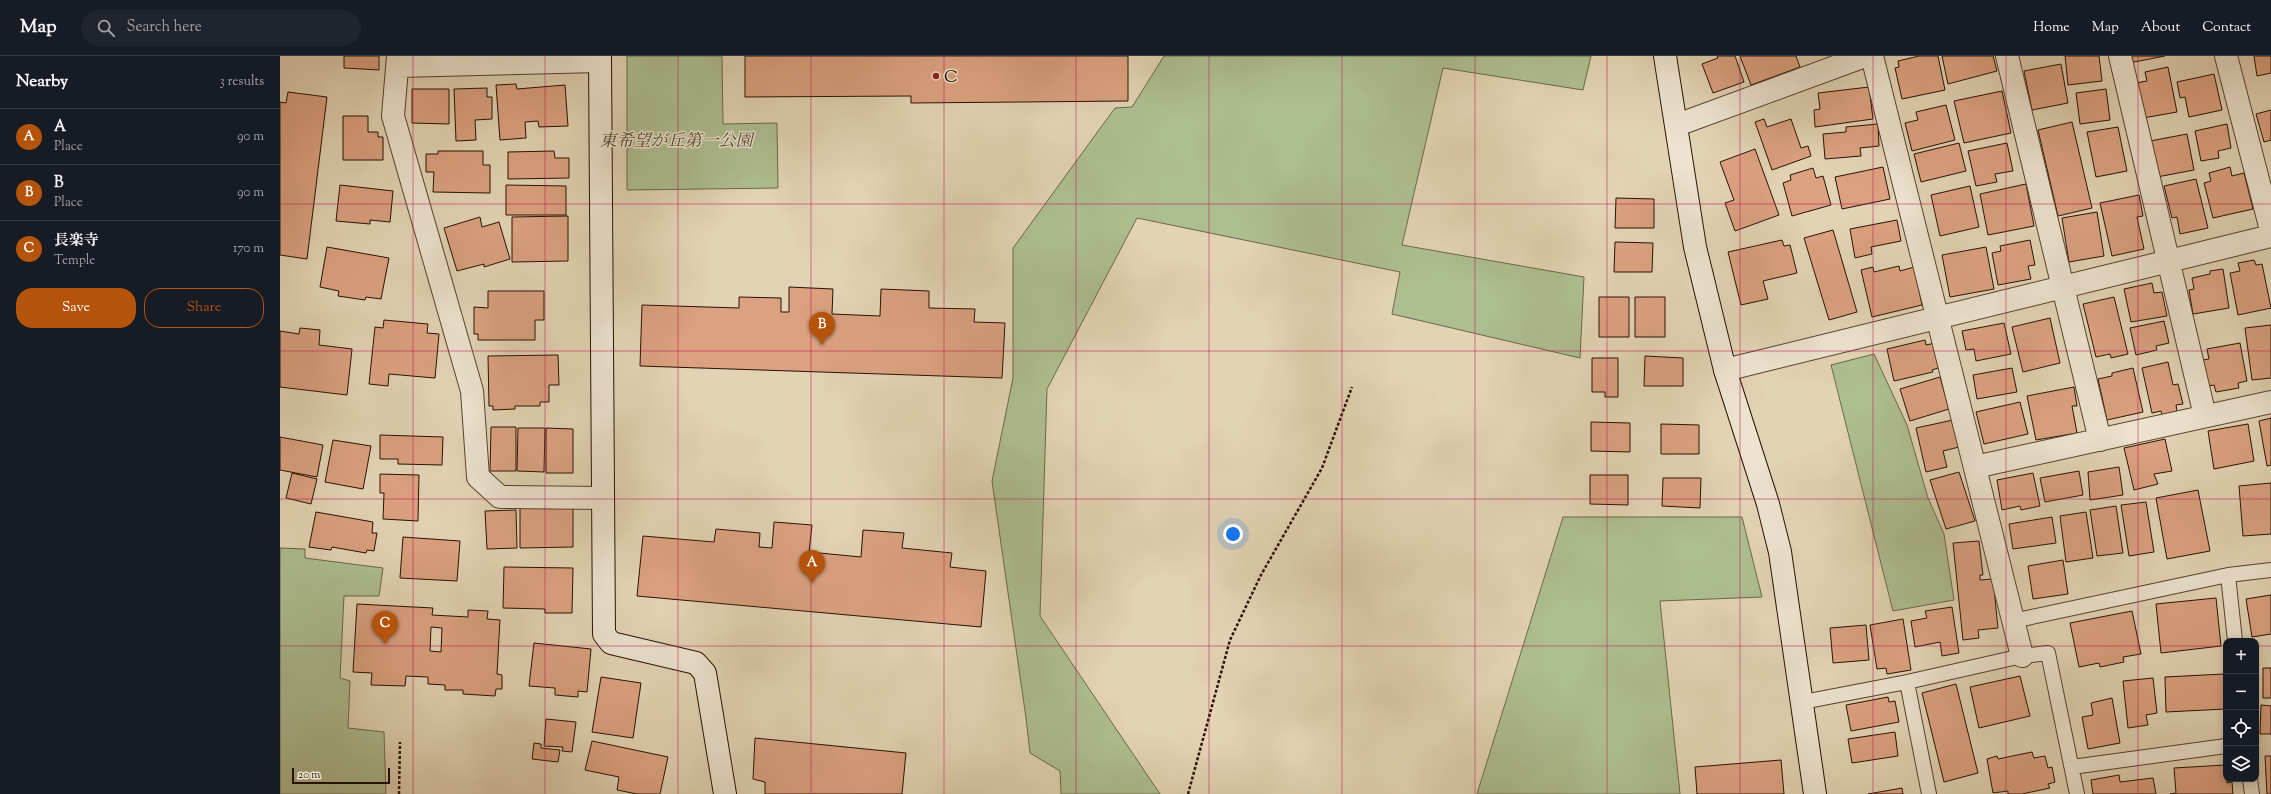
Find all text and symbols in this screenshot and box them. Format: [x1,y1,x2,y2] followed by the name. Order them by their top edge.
[81,10,361,46] search box
[20,14,57,41] text: Map
[95,17,117,39] icon: search
[127,17,202,38] text: Search here
[2033,18,2070,38] text: Home
[2092,18,2119,38] text: Map
[2141,18,2180,38] text: About
[2202,18,2251,38] text: Contact
[944,66,958,90] place label: C
[16,70,68,94] text: Nearby
[931,71,941,81] marker: C
[219,73,264,91] text: 3 results
[54,117,66,138] text: A
[24,128,34,146] text: A
[237,128,264,146] text: 90 m
[600,130,755,154] park label: 東希望が丘第一公園
[54,138,83,156] text: Place
[54,173,63,194] text: B
[25,184,33,202] text: B
[237,184,264,202] text: 90 m
[54,194,83,212] text: Place
[54,231,99,252] text: 長楽寺
[24,240,34,258] text: C
[233,240,264,258] text: 170 m
[54,252,95,270] text: Temple
[16,288,136,328] button: Save
[144,288,264,328] button: Share
[809,312,835,345] pin: B
[1223,524,1243,544] your location
[799,550,825,583] pin: A
[372,611,398,644] pin: C
[2223,638,2259,782] map controls
[2223,638,2259,674] button: +
[2223,674,2259,710] button: −
[2223,710,2259,746] button: locate
[2223,746,2259,782] button: layers
[292,766,390,785] scale bar
[298,767,320,783] text: 20 m

